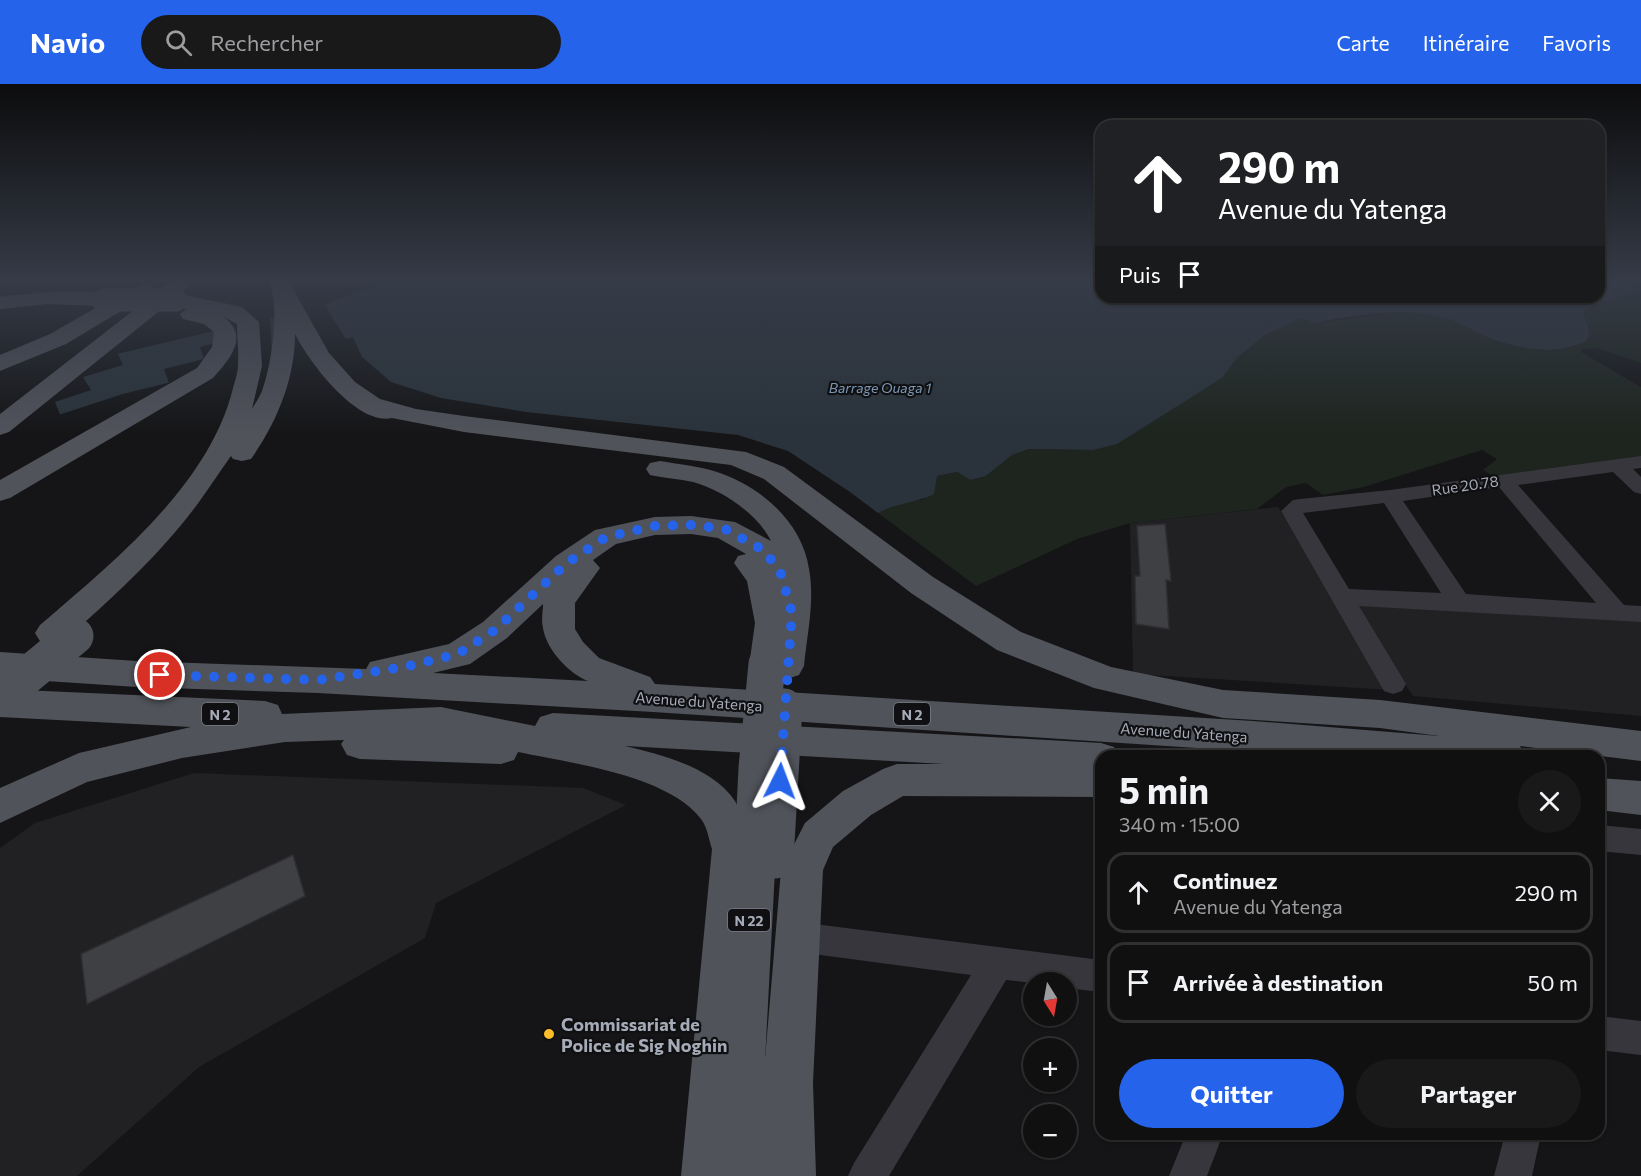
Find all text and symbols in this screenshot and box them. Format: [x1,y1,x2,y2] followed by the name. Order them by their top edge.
[141,15,561,69] search box
[30,25,105,59] text: Navio
[162,26,195,59] icon: search
[210,29,323,56] text: Rechercher
[1336,30,1390,55] text: Carte
[1423,30,1509,55] text: Itinéraire
[1542,30,1611,55] text: Favoris
[1218,140,1340,192] text: 290 m
[1119,144,1197,222] icon: ahead
[1218,192,1447,225] text: Avenue du Yatenga
[1173,258,1206,291] icon: arrive
[1119,261,1161,288] text: Puis
[829,379,931,396] water label: Barrage Ouaga 1
[1430,471,1500,499] street label: Rue 20.78
[134,649,185,700] pin
[143,658,176,691] icon: arrive
[635,688,763,714] street label: Avenue du Yatenga
[202,703,238,725] road number: N 2
[894,703,930,725] road number: N 2
[1120,719,1248,745] street label: Avenue du Yatenga
[748,749,812,813] position arrow
[1119,767,1209,811] text: 5 min
[1518,770,1581,833] button: close
[1119,812,1240,836] text: 340 m · 15:00
[1173,867,1278,894] text: Continuez
[1122,876,1155,909] icon: ahead
[1515,879,1578,906] text: 290 m
[1173,894,1343,918] text: Avenue du Yatenga
[728,909,770,931] road number: N 22
[1122,966,1155,999] icon: arrive
[1173,969,1383,996] text: Arrivée à destination
[1528,969,1578,996] text: 50 m
[1023,972,1077,1026] north arrow
[1023,972,1077,1158] map controls
[561,1013,727,1056] place label: Commissariat de Police de Sig Noghin
[542,1027,556,1041] marker: Commissariat de Police de Sig Noghin
[1023,1038,1077,1092] button: +
[1119,1059,1344,1128] button: Quitter
[1356,1059,1581,1128] button: Partager
[1023,1104,1077,1158] button: −

